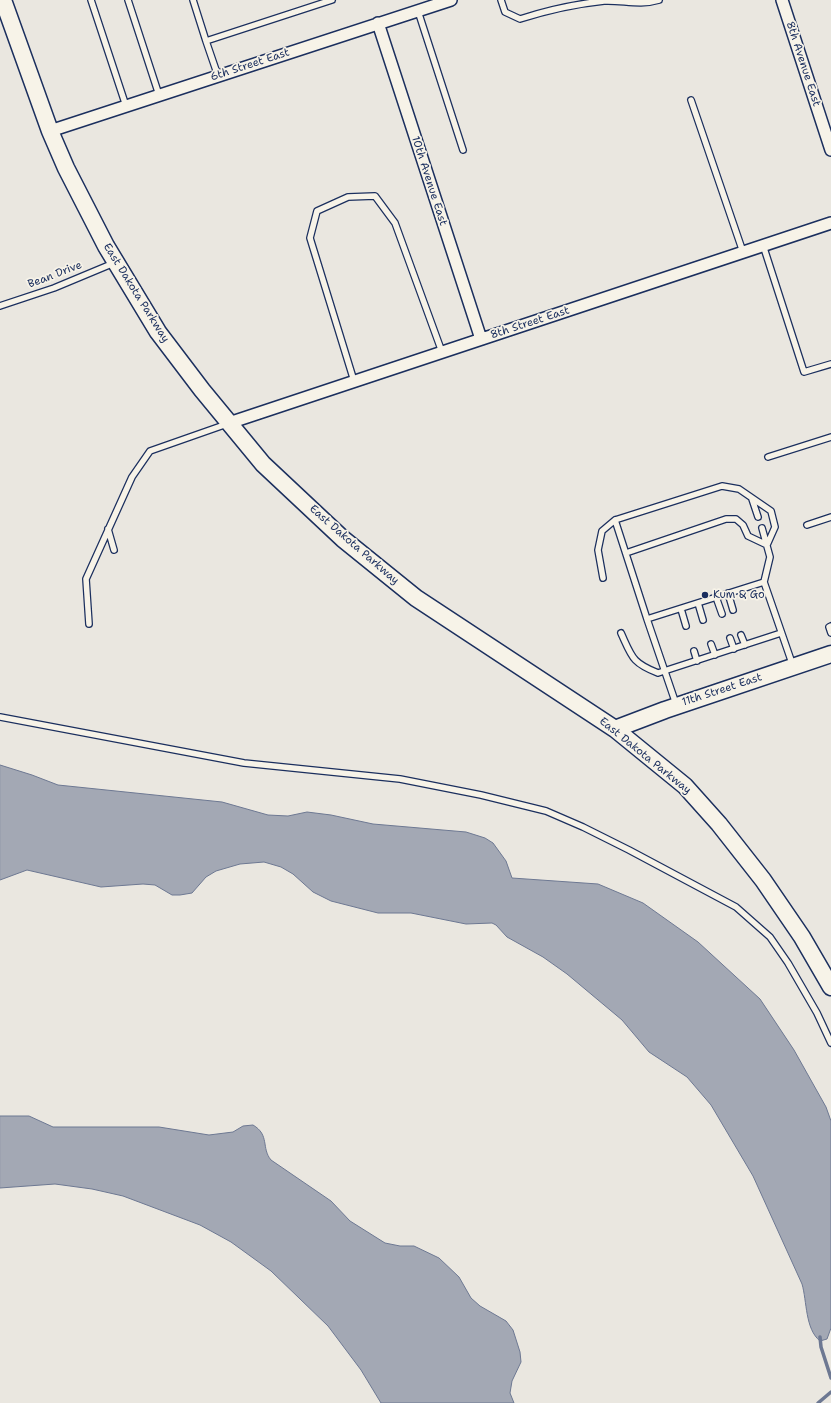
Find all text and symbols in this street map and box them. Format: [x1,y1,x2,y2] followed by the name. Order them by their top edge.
[783,20,823,108] street label: 8th Avenue East
[209,46,291,84] street label: 6th Street East
[408,135,450,227] street label: 10th Avenue East
[100,241,172,345] street label: East Dakota Parkway
[26,259,84,291] street label: Bean Drive
[489,304,571,342] street label: 8th Street East
[306,502,402,588] street label: East Dakota Parkway
[713,588,765,602] place label: Kum & Go
[700,590,710,600] marker: Kum & Go
[680,671,764,709] street label: 11th Street East
[596,715,694,797] street label: East Dakota Parkway

